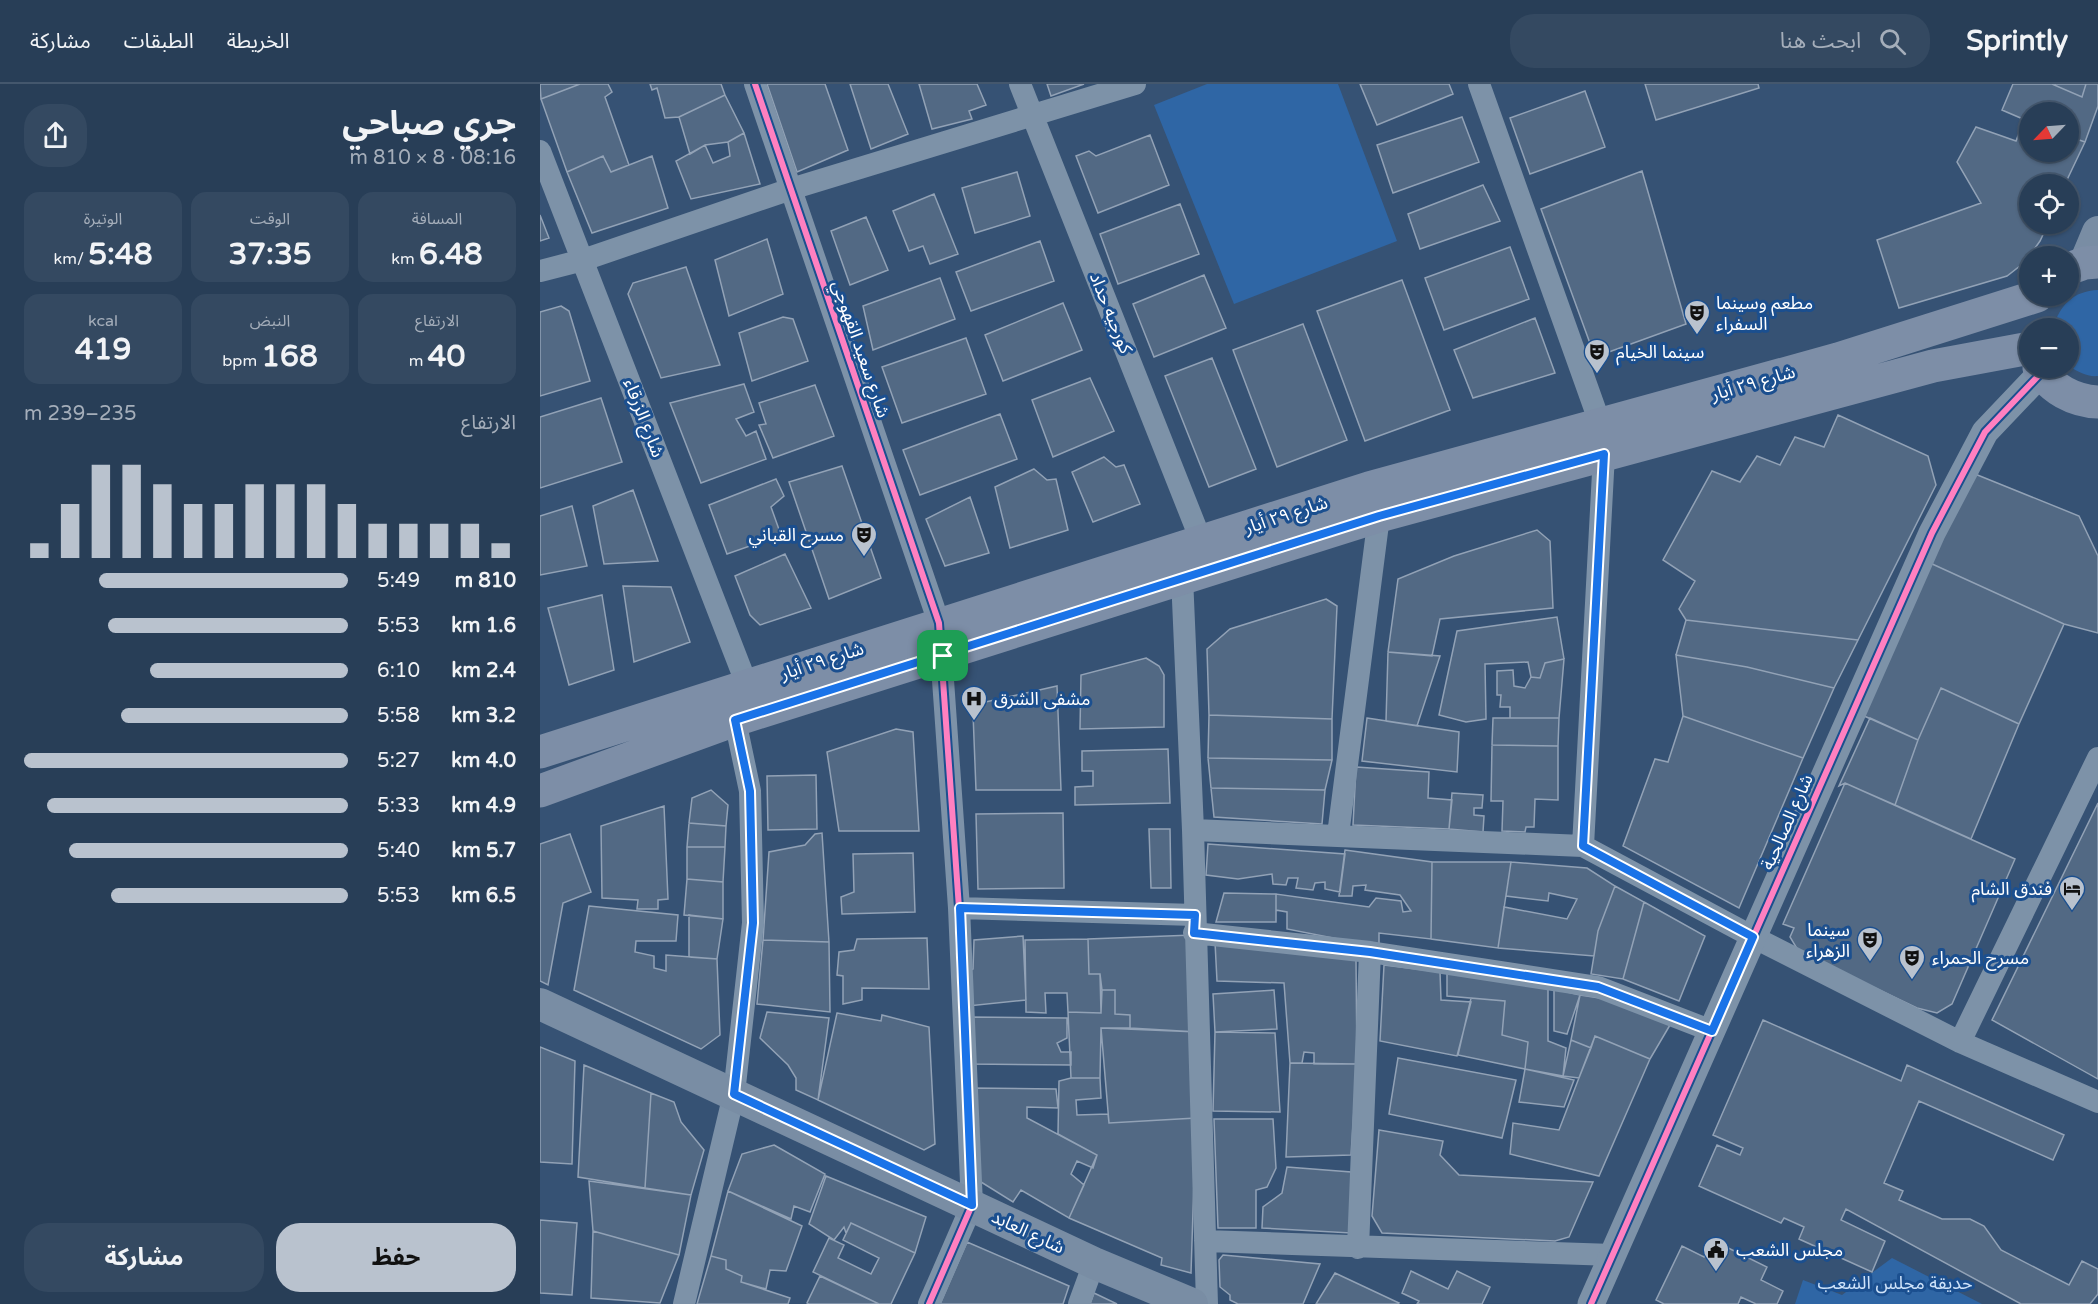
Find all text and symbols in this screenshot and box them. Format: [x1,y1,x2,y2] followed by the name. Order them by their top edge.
[1510,14,1930,68] search box
[1966,24,2068,58] text: Sprintly
[1876,25,1909,58] icon: search
[1780,28,1861,54] text: ابحث هنا
[30,29,91,54] text: مشاركة
[124,29,194,54] text: الطبقات
[227,29,290,54] text: الخريطة
[2019,102,2079,162] north arrow
[2019,102,2079,378] map controls
[24,104,87,167] button: share
[342,104,516,143] text: جري صباحي
[349,146,516,170] text: 08:16 · 8 × 810 m
[2019,174,2079,234] button: locate
[84,209,122,229] text: الوتيرة
[250,209,290,229] text: الوقت
[412,209,462,229] text: المسافة
[88,236,153,273] text: 5:48
[228,236,312,273] text: 37:35
[419,236,483,273] text: 6.48
[2019,246,2079,306] button: +
[54,249,88,269] text: /km
[391,249,419,269] text: km
[1085,269,1137,357] street label: كورجيه حداد
[824,278,895,421] street label: شارع سعيد القهوجي
[1716,292,1813,335] place label: مطعم وسينما السفراء
[1682,298,1712,336] theatre icon: مطعم وسينما السفراء
[88,311,118,331] text: kcal
[250,311,290,331] text: النبض
[415,311,459,331] text: الارتفاع
[2019,318,2079,378] button: −
[75,331,131,368] text: 419
[1582,337,1612,375] theatre icon: سينما الخيام
[261,338,318,375] text: 168
[428,338,465,375] text: 40
[1616,341,1704,366] place label: سينما الخيام
[222,351,261,371] text: bpm
[409,351,428,371] text: m
[1707,360,1798,409] street label: شارع ٢٩ أيار
[616,375,669,462] street label: شارع الزرقاء
[24,402,137,426] text: 235–239 m
[461,411,516,435] text: الارتفاع
[1240,491,1331,542] street label: شارع ٢٩ أيار
[849,520,879,558] theatre icon: مسرح القباني
[749,524,844,548] place label: مسرح القباني
[377,569,420,593] text: 5:49
[455,569,516,593] text: 810 m
[377,614,420,638] text: 5:53
[451,614,516,638] text: 1.6 km
[917,630,968,681] pin
[776,637,867,688] street label: شارع ٢٩ أيار
[926,639,959,672] icon: arrive
[377,659,420,683] text: 6:10
[452,659,516,683] text: 2.4 km
[959,684,989,722] hospital icon: مشفى الشرق
[994,688,1090,710] place label: مشفى الشرق
[377,704,420,728] text: 5:58
[451,704,516,728] text: 3.2 km
[377,749,420,773] text: 5:27
[451,749,516,773] text: 4.0 km
[1756,771,1821,875] street label: شارع الصالحية
[377,794,420,818] text: 5:33
[451,794,516,818] text: 4.9 km
[377,839,420,863] text: 5:40
[452,839,516,863] text: 5.7 km
[2057,874,2087,912] hotel icon: فندق الشام
[1971,878,2052,903] place label: فندق الشام
[377,884,420,908] text: 5:53
[451,884,516,908] text: 6.5 km
[1806,919,1850,962] place label: سينما الزهراء
[1855,925,1885,963] theatre icon: سينما الزهراء
[1897,943,1927,981] theatre icon: مسرح الحمراء
[1932,947,2029,971] place label: مسرح الحمراء
[987,1206,1068,1261] street label: شارع العابد
[24,1223,264,1292] button: مشاركة
[276,1223,516,1292] button: حفظ
[1701,1235,1731,1273] public building icon: مجلس الشعب
[1736,1239,1843,1261] place label: مجلس الشعب
[1817,1272,1973,1294] park label: حديقة مجلس الشعب

